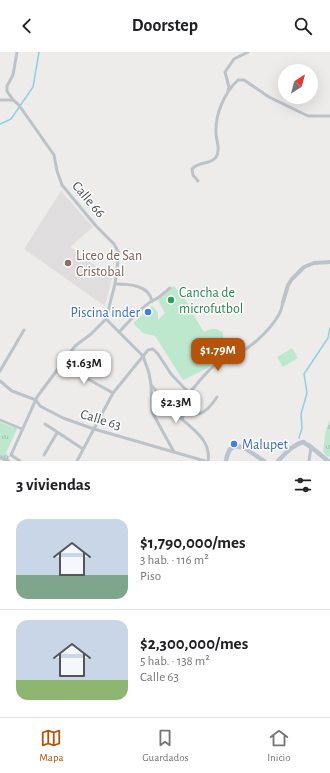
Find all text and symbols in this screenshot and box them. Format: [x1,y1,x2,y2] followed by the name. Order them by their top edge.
[16,15,38,37] icon: back
[292,15,314,37] icon: search
[132,17,198,35] text: Doorstep
[278,64,318,104] north arrow
[278,64,318,104] map controls
[69,179,107,220] street label: Calle 66
[76,249,142,279] place label: Liceo de San Cristobal
[63,258,73,268] marker: Liceo de San Cristobal
[179,286,243,316] place label: Cancha de microfutbol
[166,295,176,305] marker: Cancha de microfutbol
[71,306,140,320] place label: Piscina inder
[143,307,153,317] marker: Piscina inder
[185,338,251,372] pin: $1.79M
[200,344,236,357] text: $1.79M
[51,351,117,385] pin: $1.63M
[66,357,102,370] text: $1.63M
[148,390,204,424] pin: $2.3M
[161,396,191,409] text: $2.3M
[79,407,123,433] street label: Calle 63
[242,438,289,452] place label: Malupet
[229,439,239,449] marker: Malupet
[292,474,314,496] icon: filters
[16,476,91,493] text: 3 viviendas
[140,534,246,551] text: $1,790,000/mes
[48,535,96,583] icon: home
[140,554,209,567] text: 3 hab. · 116 m²
[140,570,161,583] text: Piso
[140,635,248,652] text: $2,300,000/mes
[48,636,96,684] icon: home
[140,655,210,668] text: 5 hab. · 138 m²
[140,671,179,684] text: Calle 63
[39,727,64,764] tab: Mapa
[142,727,189,764] tab: Guardados
[267,727,291,764] tab: Inicio

